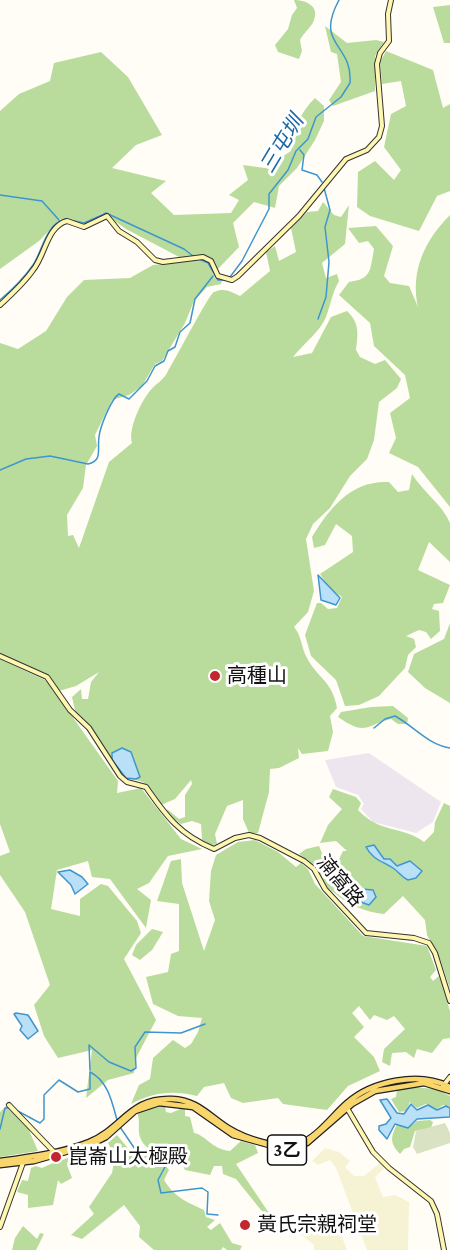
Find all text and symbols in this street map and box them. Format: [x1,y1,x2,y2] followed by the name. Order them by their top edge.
[255,111,309,177] water label: 三屯圳
[227,664,287,688] place label: 高種山
[208,669,222,683] marker: 高種山
[312,850,368,912] street label: 湳窩路
[268,1135,306,1165] road number: 3乙
[68,1145,188,1169] place label: 崑崙山太極殿
[49,1150,63,1164] marker: 崑崙山太極殿
[257,1213,377,1237] place label: 黃氏宗親祠堂
[238,1218,252,1232] marker: 黃氏宗親祠堂

